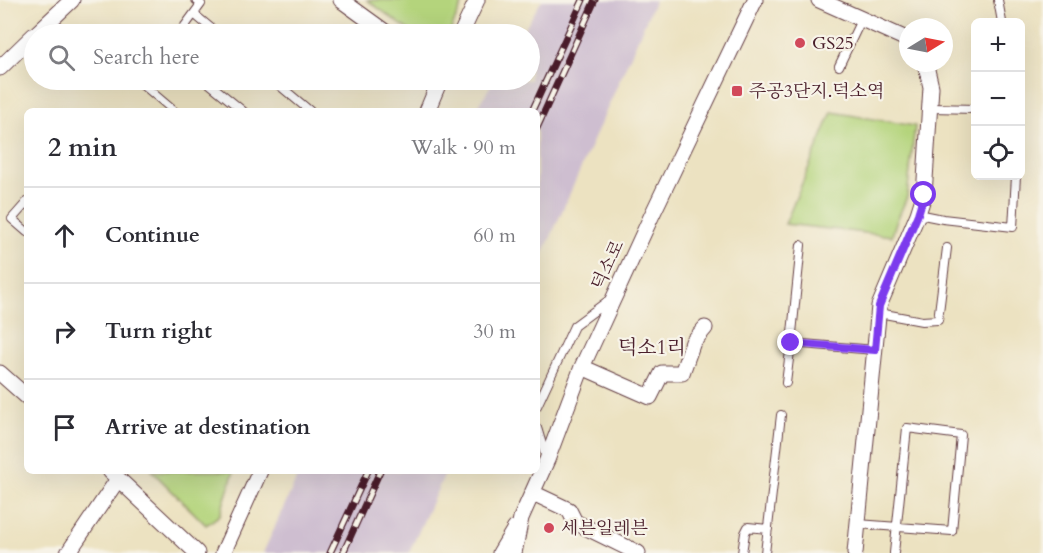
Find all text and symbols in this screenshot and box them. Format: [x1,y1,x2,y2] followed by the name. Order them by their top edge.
[899,18,953,72] north arrow
[971,18,1025,180] map controls
[971,18,1025,72] button: +
[24,24,540,90] search box
[812,31,854,56] place label: GS25
[793,36,807,50] marker: GS25
[45,41,78,74] icon: search
[93,42,200,72] text: Search here
[971,72,1025,126] button: −
[749,79,885,104] place label: 주공3단지.덕소역
[730,84,744,98] marker: 주공3단지.덕소역
[971,126,1025,180] button: locate
[48,130,117,165] text: 2 min
[411,134,516,161] text: Walk · 90 m
[910,181,936,207] route start
[48,219,81,252] icon: ahead
[105,220,200,250] text: Continue
[473,222,516,249] text: 60 m
[586,236,630,294] street label: 덕소로
[48,315,81,348] icon: right
[105,316,212,346] text: Turn right
[473,318,516,345] text: 30 m
[777,329,803,355] route end
[618,334,686,361] district label: 덕소1리
[48,411,81,444] icon: arrive
[105,412,310,442] text: Arrive at destination
[561,516,649,541] place label: 세븐일레븐
[542,521,556,535] marker: 세븐일레븐

